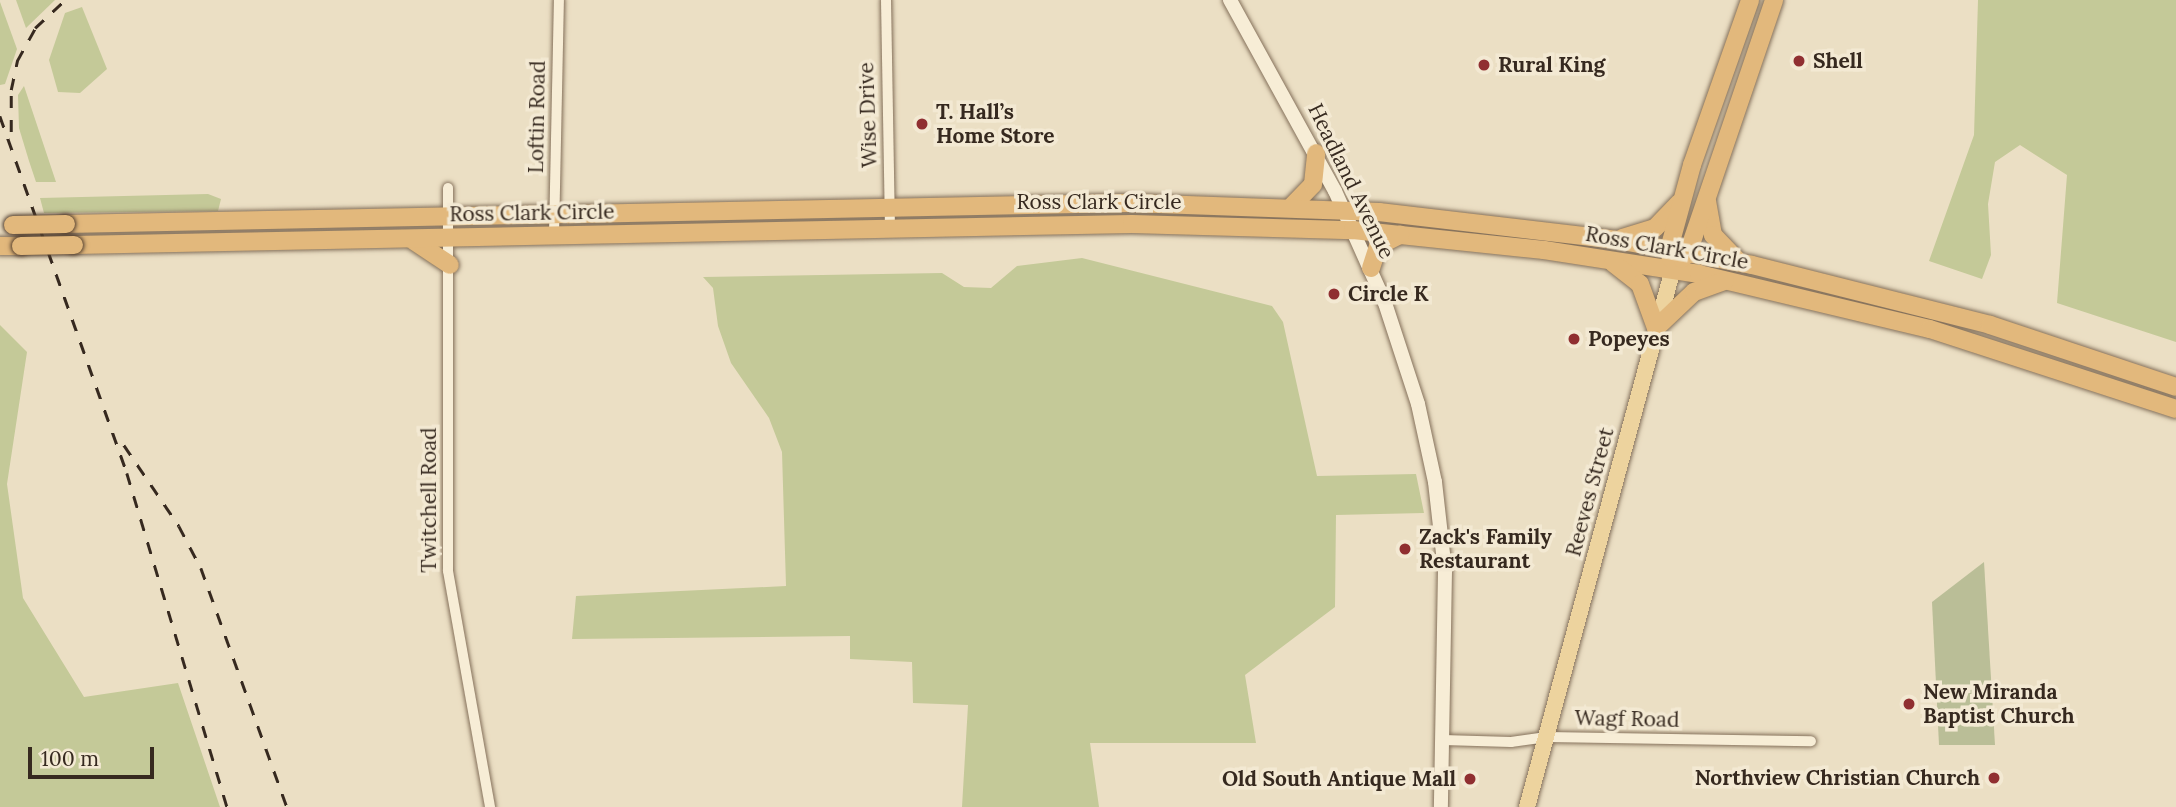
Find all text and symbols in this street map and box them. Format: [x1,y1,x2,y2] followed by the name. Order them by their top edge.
[1813,48,1863,74] place label: Shell
[1498,52,1605,78] place label: Rural King
[1791,53,1807,69] marker: Shell
[1476,57,1492,73] marker: Rural King
[523,60,551,174] street label: Loftin Road
[854,62,882,168] street label: Wise Drive
[936,99,1055,149] place label: T. Hall’s Home Store
[1303,99,1399,263] street label: Headland Avenue
[914,116,930,132] marker: T. Hall’s Home Store
[1016,189,1182,215] street label: Ross Clark Circle
[449,199,615,227] street label: Ross Clark Circle
[1584,221,1750,275] street label: Ross Clark Circle
[1348,281,1428,307] place label: Circle K
[1326,286,1342,302] marker: Circle K
[1588,326,1670,352] place label: Popeyes
[1566,331,1582,347] marker: Popeyes
[1561,425,1619,559] street label: Reeves Street
[416,427,442,573] street label: Twitchell Road
[1419,524,1552,574] place label: Zack's Family Restaurant
[1397,541,1413,557] marker: Zack's Family Restaurant
[1923,679,2075,729] place label: New Miranda Baptist Church
[1901,696,1917,712] marker: New Miranda Baptist Church
[1574,705,1680,733] street label: Wagf Road
[32,734,158,778] scale bar
[41,745,99,772] text: 100 m
[1695,765,1980,791] place label: Northview Christian Church
[1222,766,1456,792] place label: Old South Antique Mall
[1986,770,2002,786] marker: Northview Christian Church
[1462,771,1478,787] marker: Old South Antique Mall

